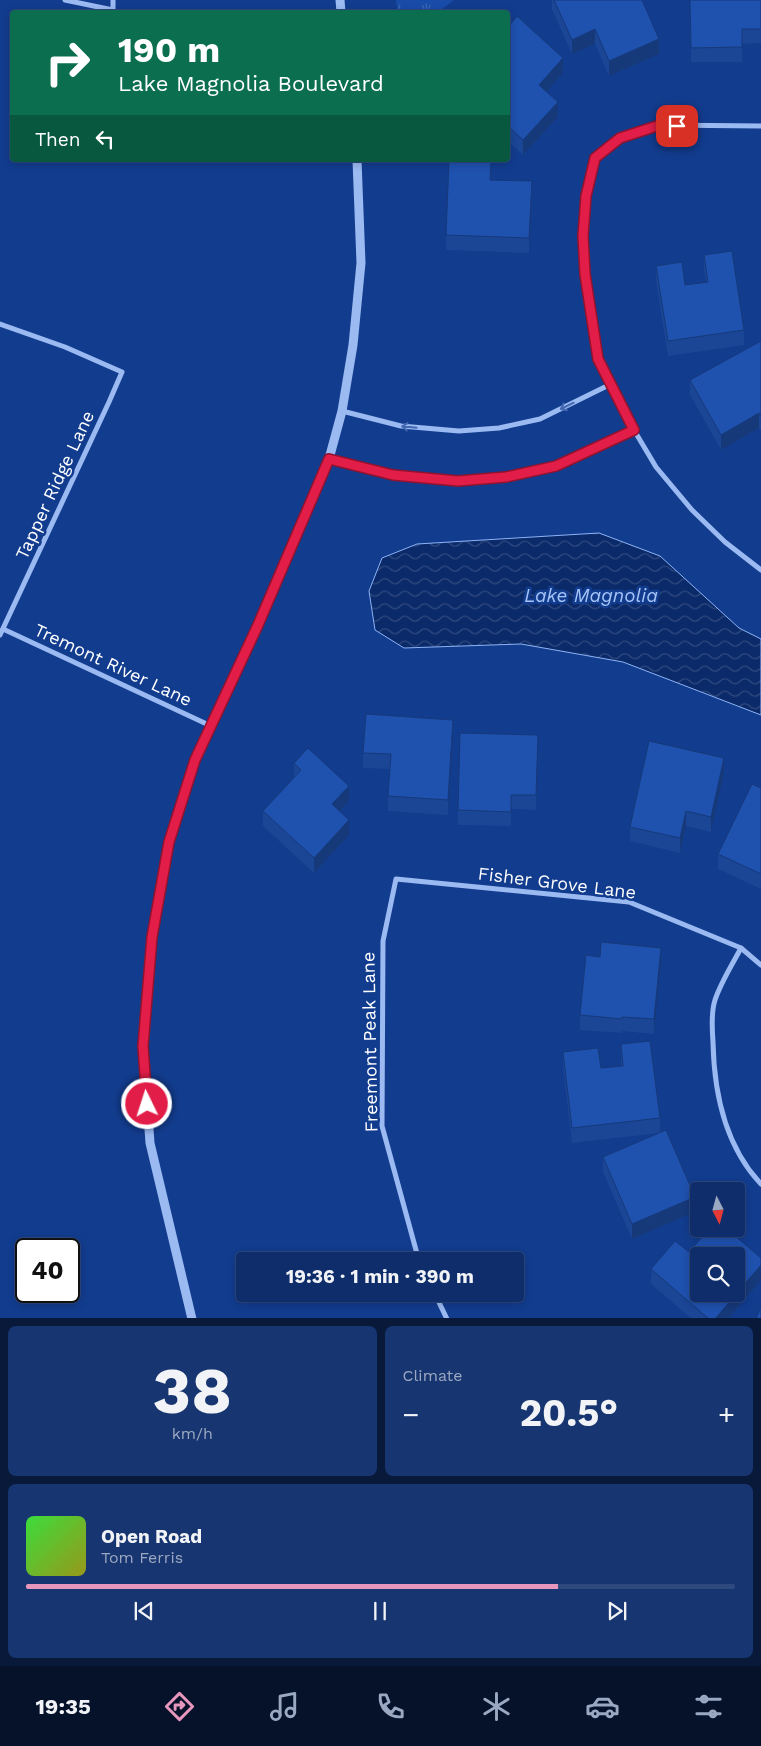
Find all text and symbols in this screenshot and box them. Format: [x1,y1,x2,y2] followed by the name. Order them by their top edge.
[118,29,220,71] text: 190 m
[35,30,100,95] icon: right
[118,71,384,96] text: Lake Magnolia Boulevard
[656,105,698,147] pin
[663,112,691,140] icon: arrive
[91,125,119,153] icon: left
[35,128,81,151] text: Then
[560,402,575,411] one-way arrow
[11,407,98,563] street label: Tapper Ridge Lane
[401,422,417,432] one-way arrow
[524,584,658,607] water label: Lake Magnolia
[31,619,195,710] street label: Tremont River Lane
[477,862,637,903] street label: Fisher Grove Lane
[357,952,382,1132] street label: Freemont Peak Lane
[120,1077,172,1129] position arrow
[690,1182,745,1238] north arrow
[690,1182,745,1302] map controls
[15,1238,80,1303] speed limit sign: 40
[690,1247,745,1302] button: search
[286,1265,474,1288] text: 19:36 · 1 min · 390 m
[153,1353,232,1429] text: 38
[403,1366,463,1385] text: Climate
[519,1391,618,1435] text: 20.5°
[403,1398,419,1431] text: −
[718,1398,735,1431] text: +
[172,1424,213,1443] text: km/h
[101,1525,202,1548] text: Open Road
[101,1548,183,1567] text: Tom Ferris
[130,1597,158,1625] icon: previous
[366,1597,394,1625] icon: pause
[603,1597,631,1625] icon: next
[162,1689,197,1724] icon: directions
[267,1689,302,1724] icon: music
[373,1689,408,1724] icon: phone
[479,1689,514,1724] icon: climate
[585,1689,620,1724] icon: car
[691,1689,726,1724] icon: filters
[35,1694,91,1719] text: 19:35

